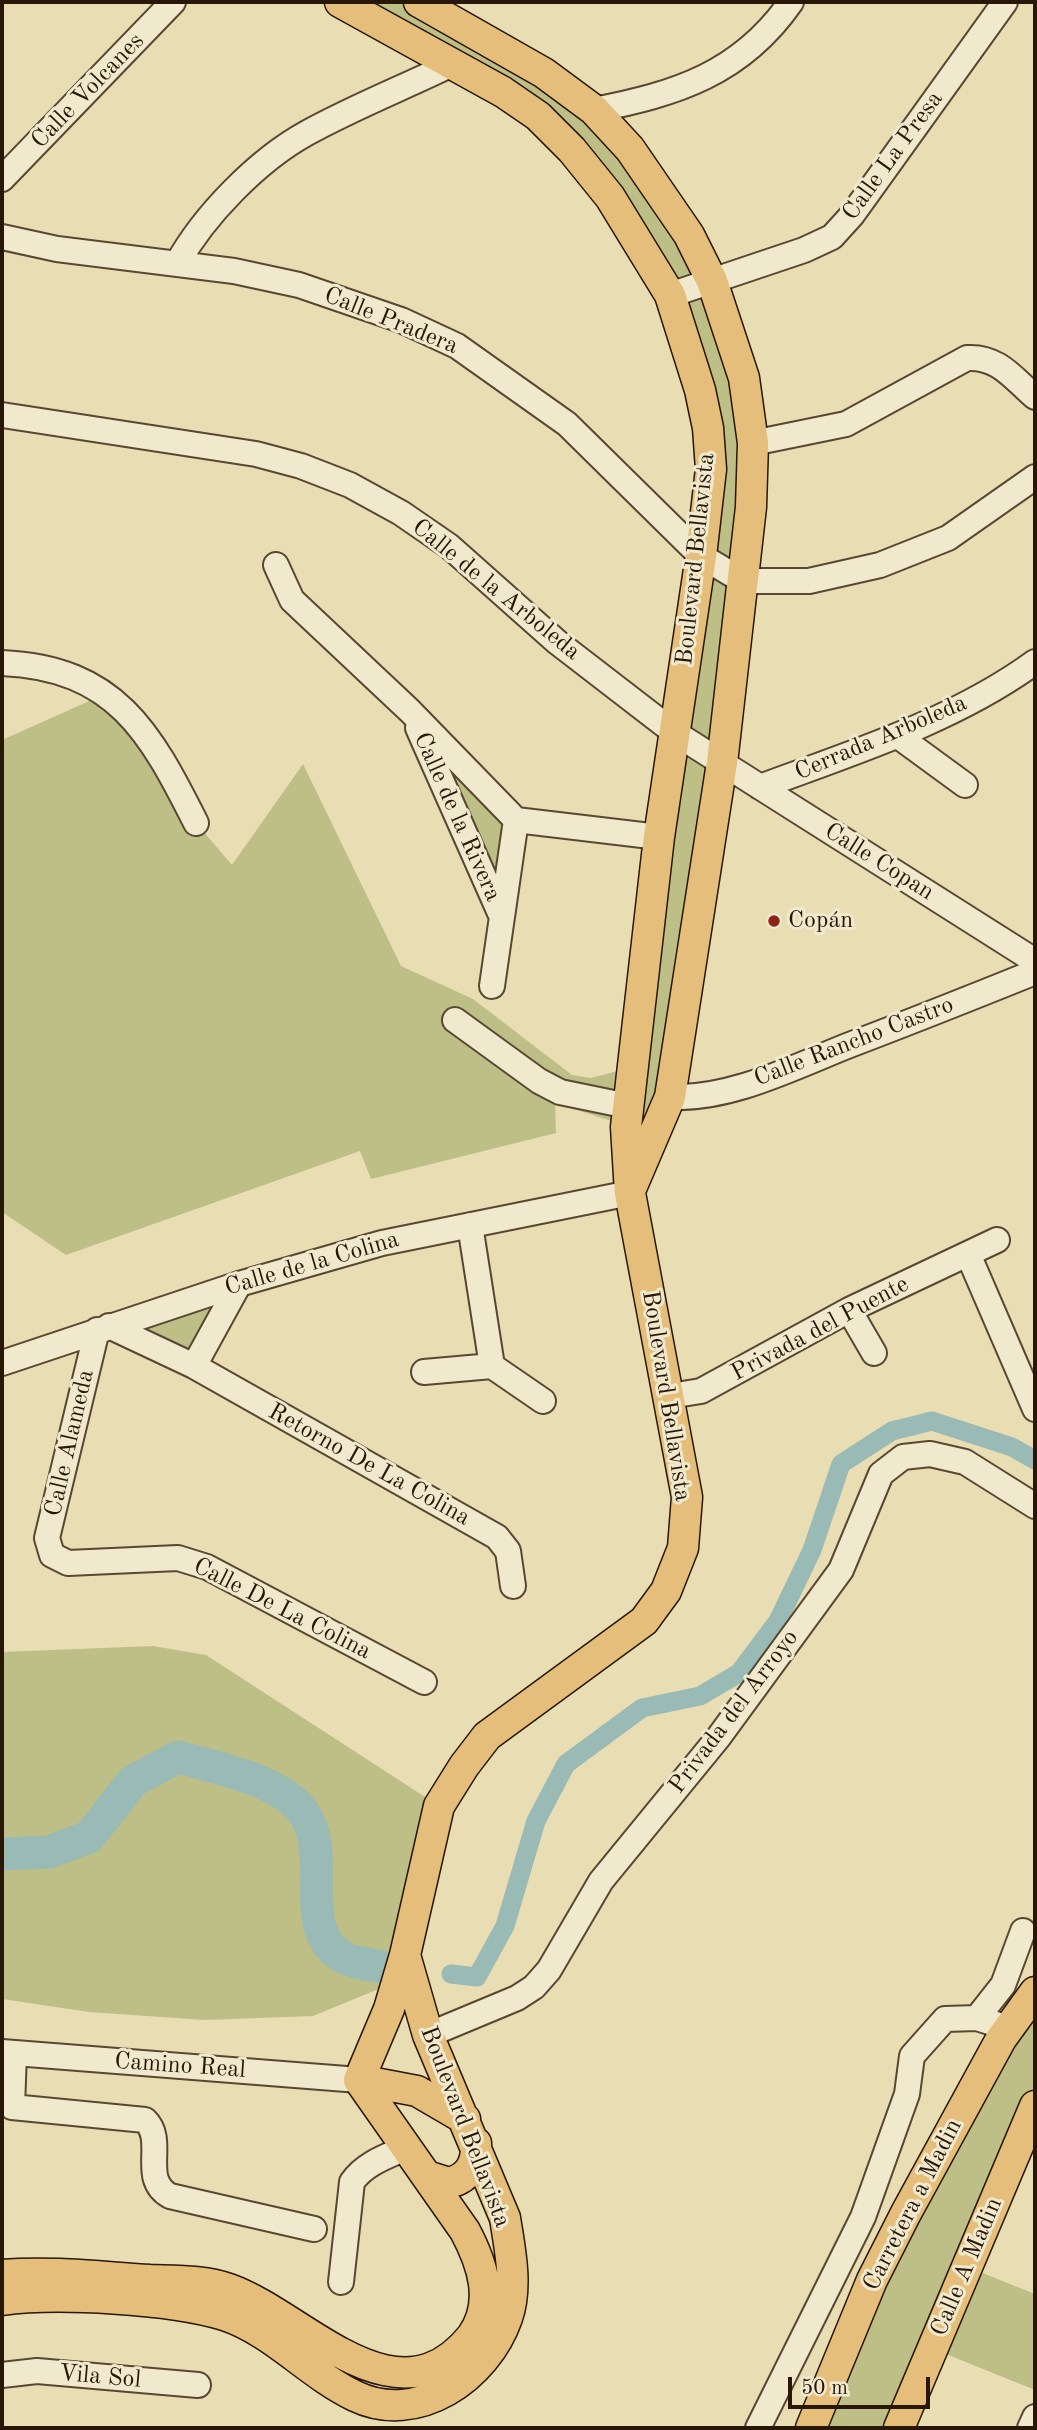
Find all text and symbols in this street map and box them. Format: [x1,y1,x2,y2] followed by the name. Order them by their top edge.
[26,27,150,155] street label: Calle Volcanes
[836,86,950,226] street label: Calle La Presa
[320,281,462,361] street label: Calle Pradera
[671,451,721,667] street label: Boulevard Bellavista
[406,513,586,667] street label: Calle de la Arboleda
[791,689,971,787] street label: Cerrada Arboleda
[407,728,507,906] street label: Calle de la Rivera
[819,817,939,907] street label: Calle Copan
[788,907,853,935] place label: Copán
[766,913,782,929] marker: Copán
[750,991,958,1093] street label: Calle Rancho Castro
[222,1225,402,1303] street label: Calle de la Colina
[726,1270,914,1388] street label: Privada del Puente
[635,1288,697,1504] street label: Boulevard Bellavista
[39,1367,101,1519] street label: Calle Alameda
[263,1397,475,1533] street label: Retorno De La Colina
[188,1552,376,1666] street label: Calle De La Colina
[663,1624,805,1800] street label: Privada del Arroyo
[413,2022,517,2232] street label: Boulevard Bellavista
[113,2047,247,2085] street label: Camino Real
[857,2114,969,2296] street label: Carretera a Madin
[925,2193,1009,2341] street label: Calle A Madin
[58,2359,142,2395] street label: Vila Sol
[792,2364,934,2408] scale bar
[801,2378,848,2399] text: 50 m

